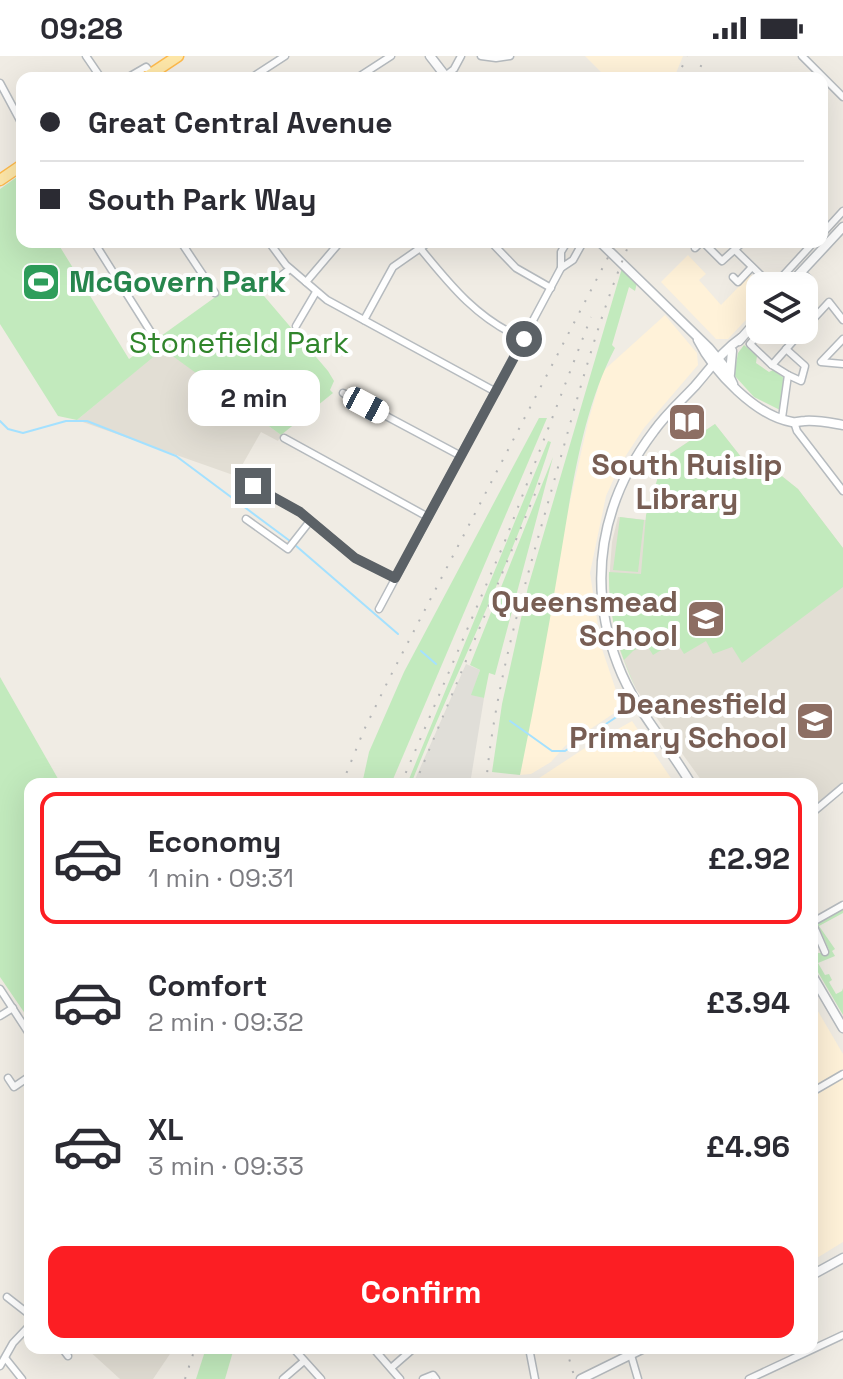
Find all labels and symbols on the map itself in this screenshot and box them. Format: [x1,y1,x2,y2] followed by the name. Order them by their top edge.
[20,261,62,303] sports icon: McGovern Park
[69,262,286,301] place label: McGovern Park
[506,321,542,357] route start
[129,323,349,362] park label: Stonefield Park
[187,370,319,426] callout: 2 min
[339,383,393,427] car
[666,401,708,443] library icon: South Ruislip Library
[591,445,783,518] place label: South Ruislip Library
[235,468,271,504] route end
[491,582,678,655] place label: Queensmead School
[685,598,727,640] school or university icon: Queensmead School
[569,684,787,757] place label: Deanesfield Primary School
[794,700,836,742] school or university icon: Deanesfield Primary School

